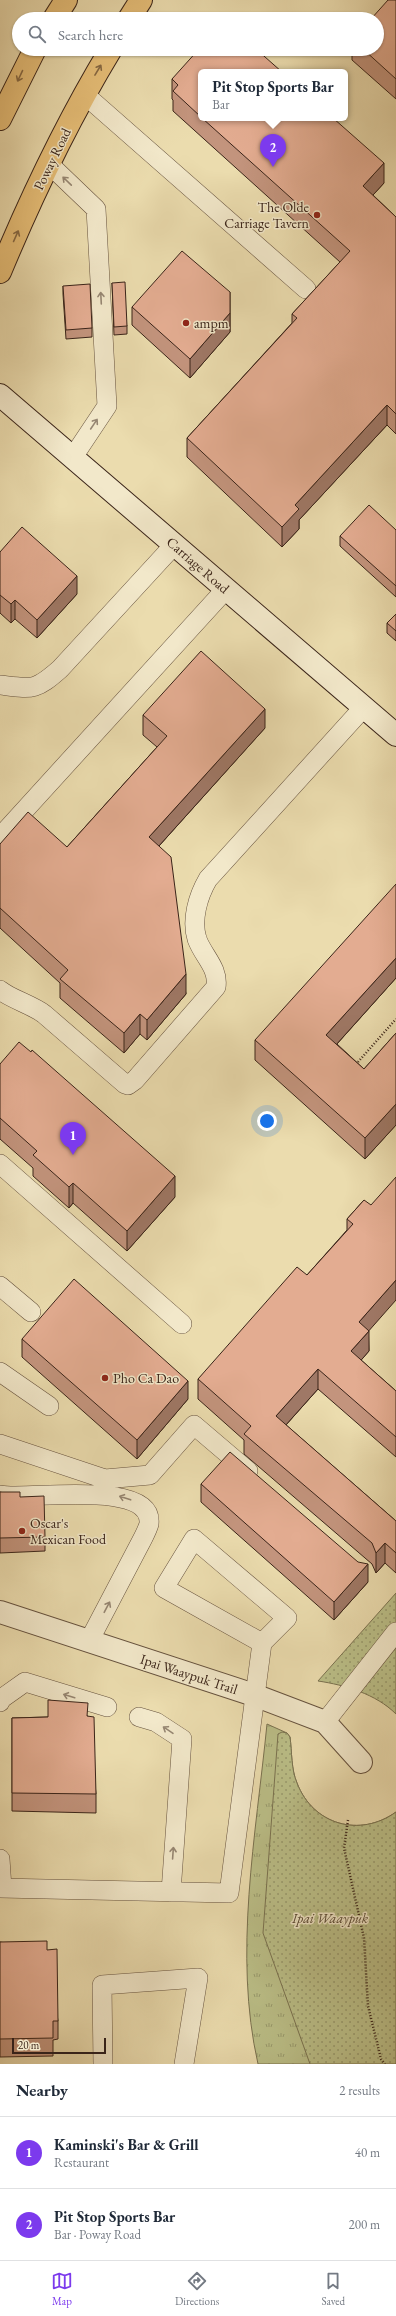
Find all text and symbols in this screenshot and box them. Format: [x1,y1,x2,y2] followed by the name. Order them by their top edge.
[12,12,384,56] search box
[26,23,48,45] icon: search
[58,25,123,44] text: Search here
[95,64,103,76] one-way arrow
[198,69,348,121] popup
[16,70,23,82] one-way arrow
[212,77,334,96] text: Pit Stop Sports Bar
[212,96,230,113] text: Bar
[29,124,75,193] street label: Poway Road
[260,134,286,167] pin: 2
[62,176,72,185] one-way arrow
[224,198,310,232] place label: The Olde Carriage Tavern
[312,210,322,220] marker: The Olde Carriage Tavern
[13,231,20,243] one-way arrow
[97,292,105,305] one-way arrow
[194,314,229,332] place label: ampm
[181,318,191,328] marker: ampm
[91,418,99,430] one-way arrow
[163,533,234,598] street label: Carriage Road
[257,1111,277,1131] your location
[60,1122,86,1155] pin: 1
[113,1369,179,1387] place label: Pho Ca Dao
[100,1373,110,1383] marker: Pho Ca Dao
[119,1494,131,1502] one-way arrow
[30,1514,107,1548] place label: Oscar's Mexican Food
[17,1526,27,1536] marker: Oscar's Mexican Food
[104,1601,112,1613] one-way arrow
[138,1650,241,1698] street label: Ipai Waaypuk Trail
[63,1692,76,1699] one-way arrow
[163,1726,174,1734] one-way arrow
[170,1847,177,1860] one-way arrow
[291,1909,369,1927] park label: Ipai Waaypuk
[12,2036,106,2055] scale bar
[18,2038,39,2052] text: 20 m
[16,2079,68,2101] text: Nearby
[339,2082,380,2099] text: 2 results
[54,2135,199,2154] text: Kaminski's Bar & Grill
[26,2144,32,2161] text: 1
[355,2144,380,2161] text: 40 m
[54,2154,109,2171] text: Restaurant
[54,2207,175,2226] text: Pit Stop Sports Bar
[26,2216,32,2233] text: 2
[349,2216,380,2233] text: 200 m
[54,2226,141,2243] text: Bar · Poway Road
[51,2270,73,2308] tab: Map
[175,2270,219,2308] tab: Directions
[321,2270,345,2308] tab: Saved

